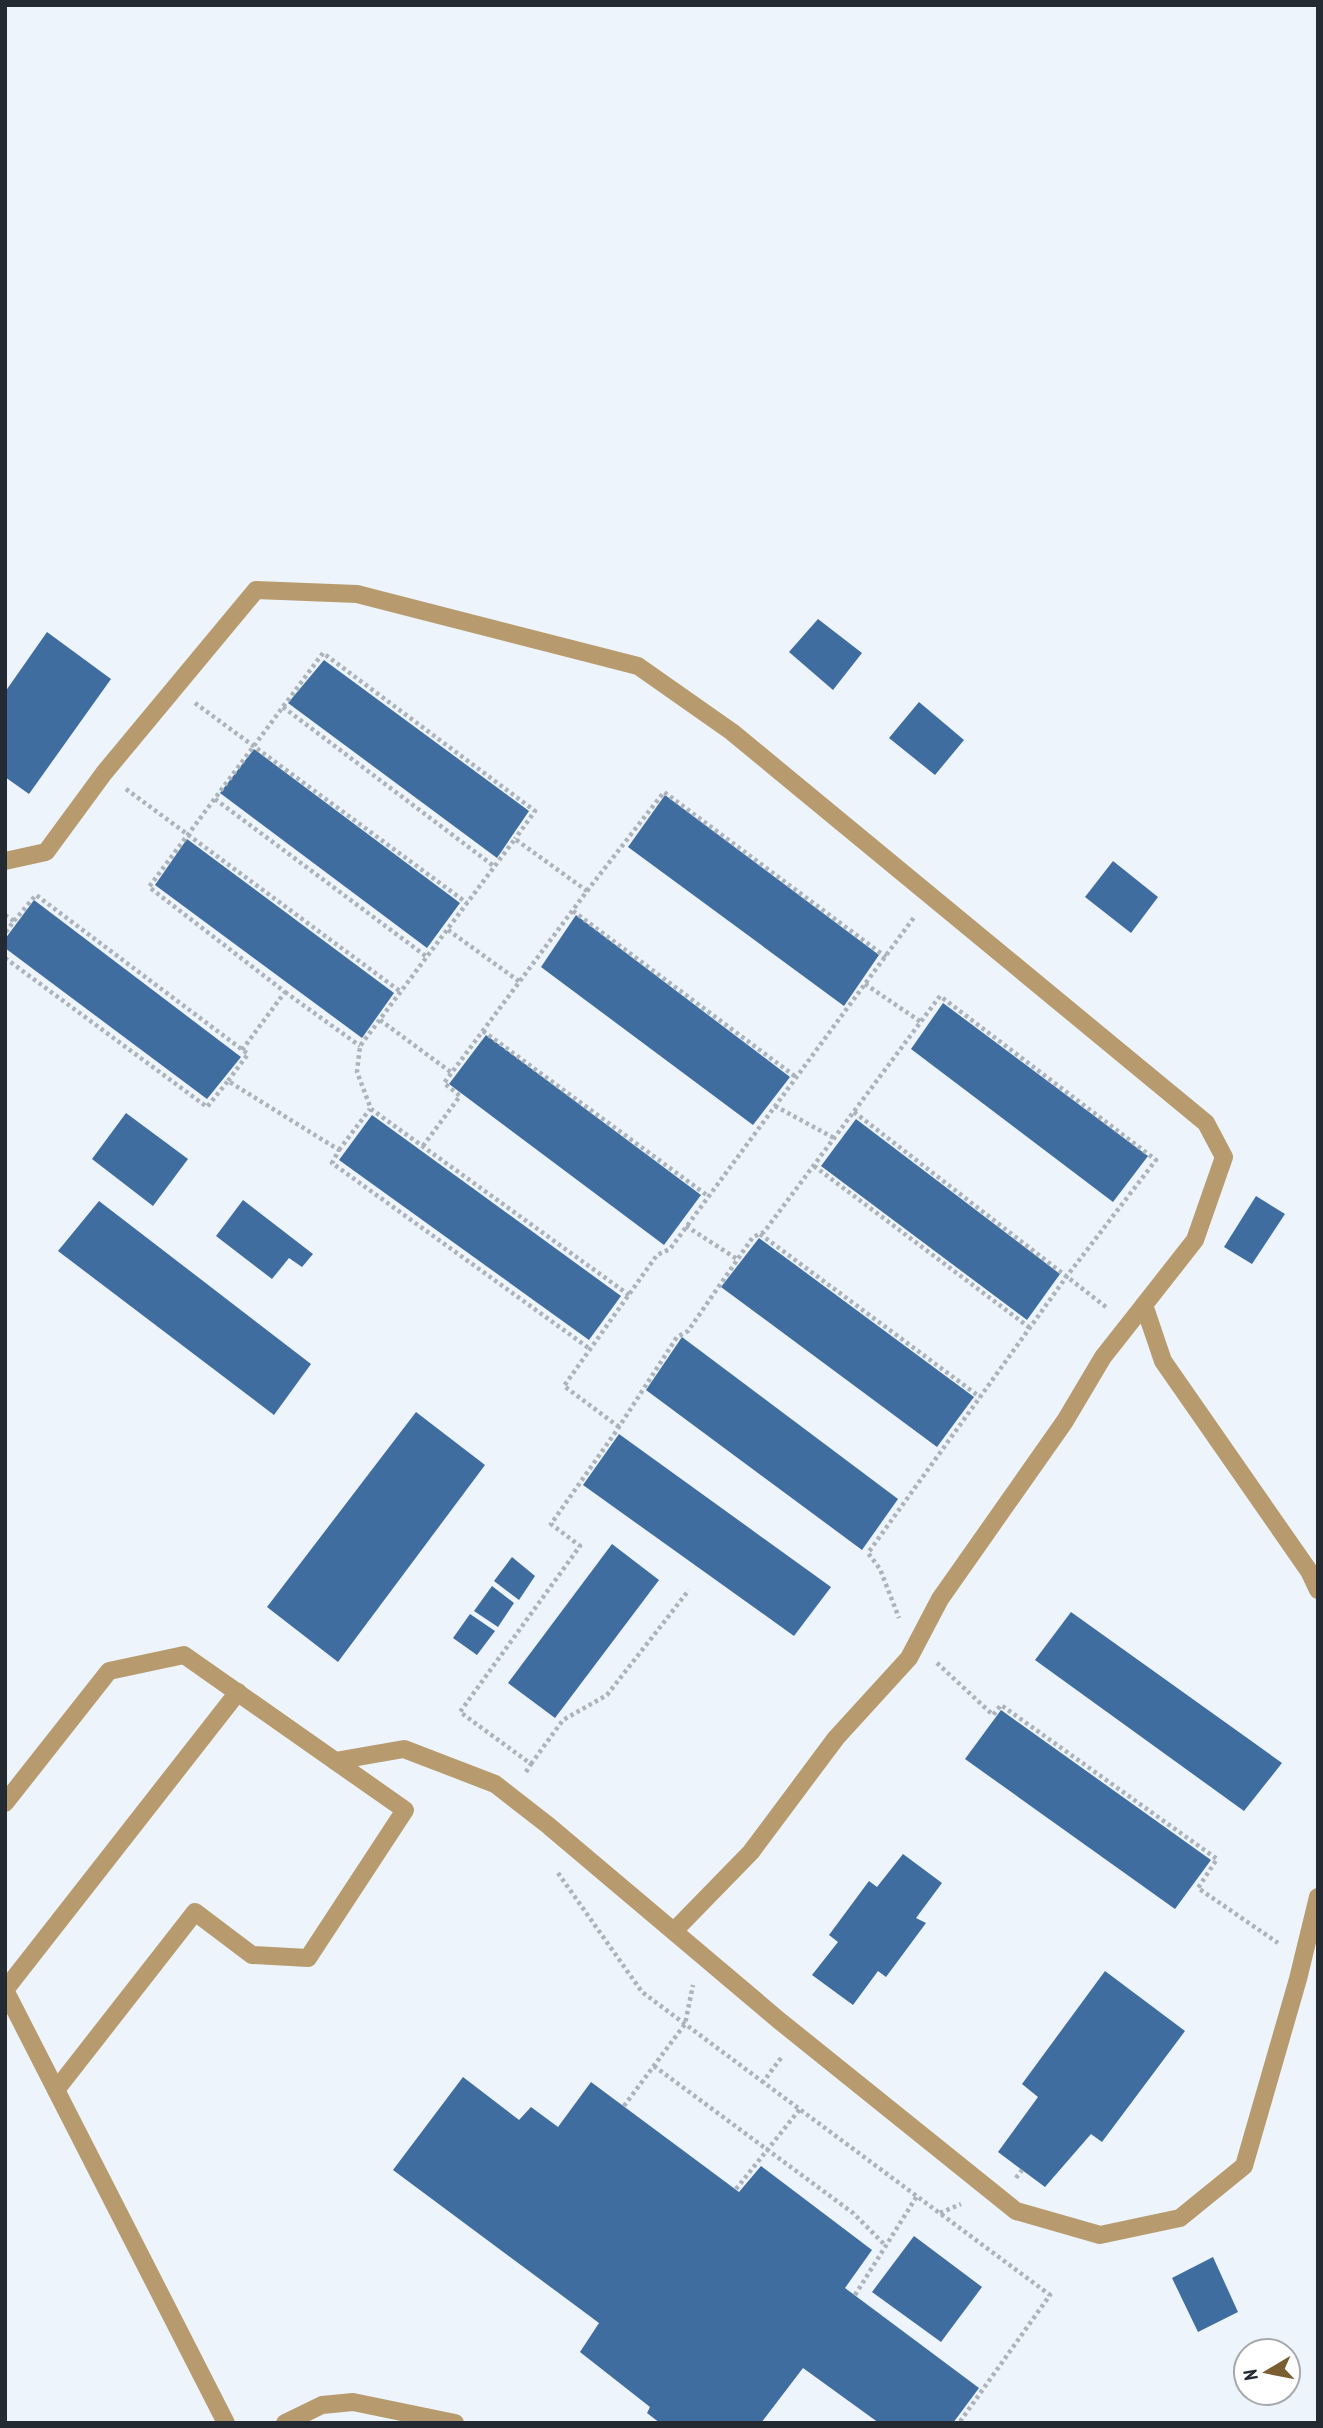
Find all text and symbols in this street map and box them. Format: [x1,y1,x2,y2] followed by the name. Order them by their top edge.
[1232,2337,1302,2407] north arrow
[1238,2368,1263,2382] text: N

